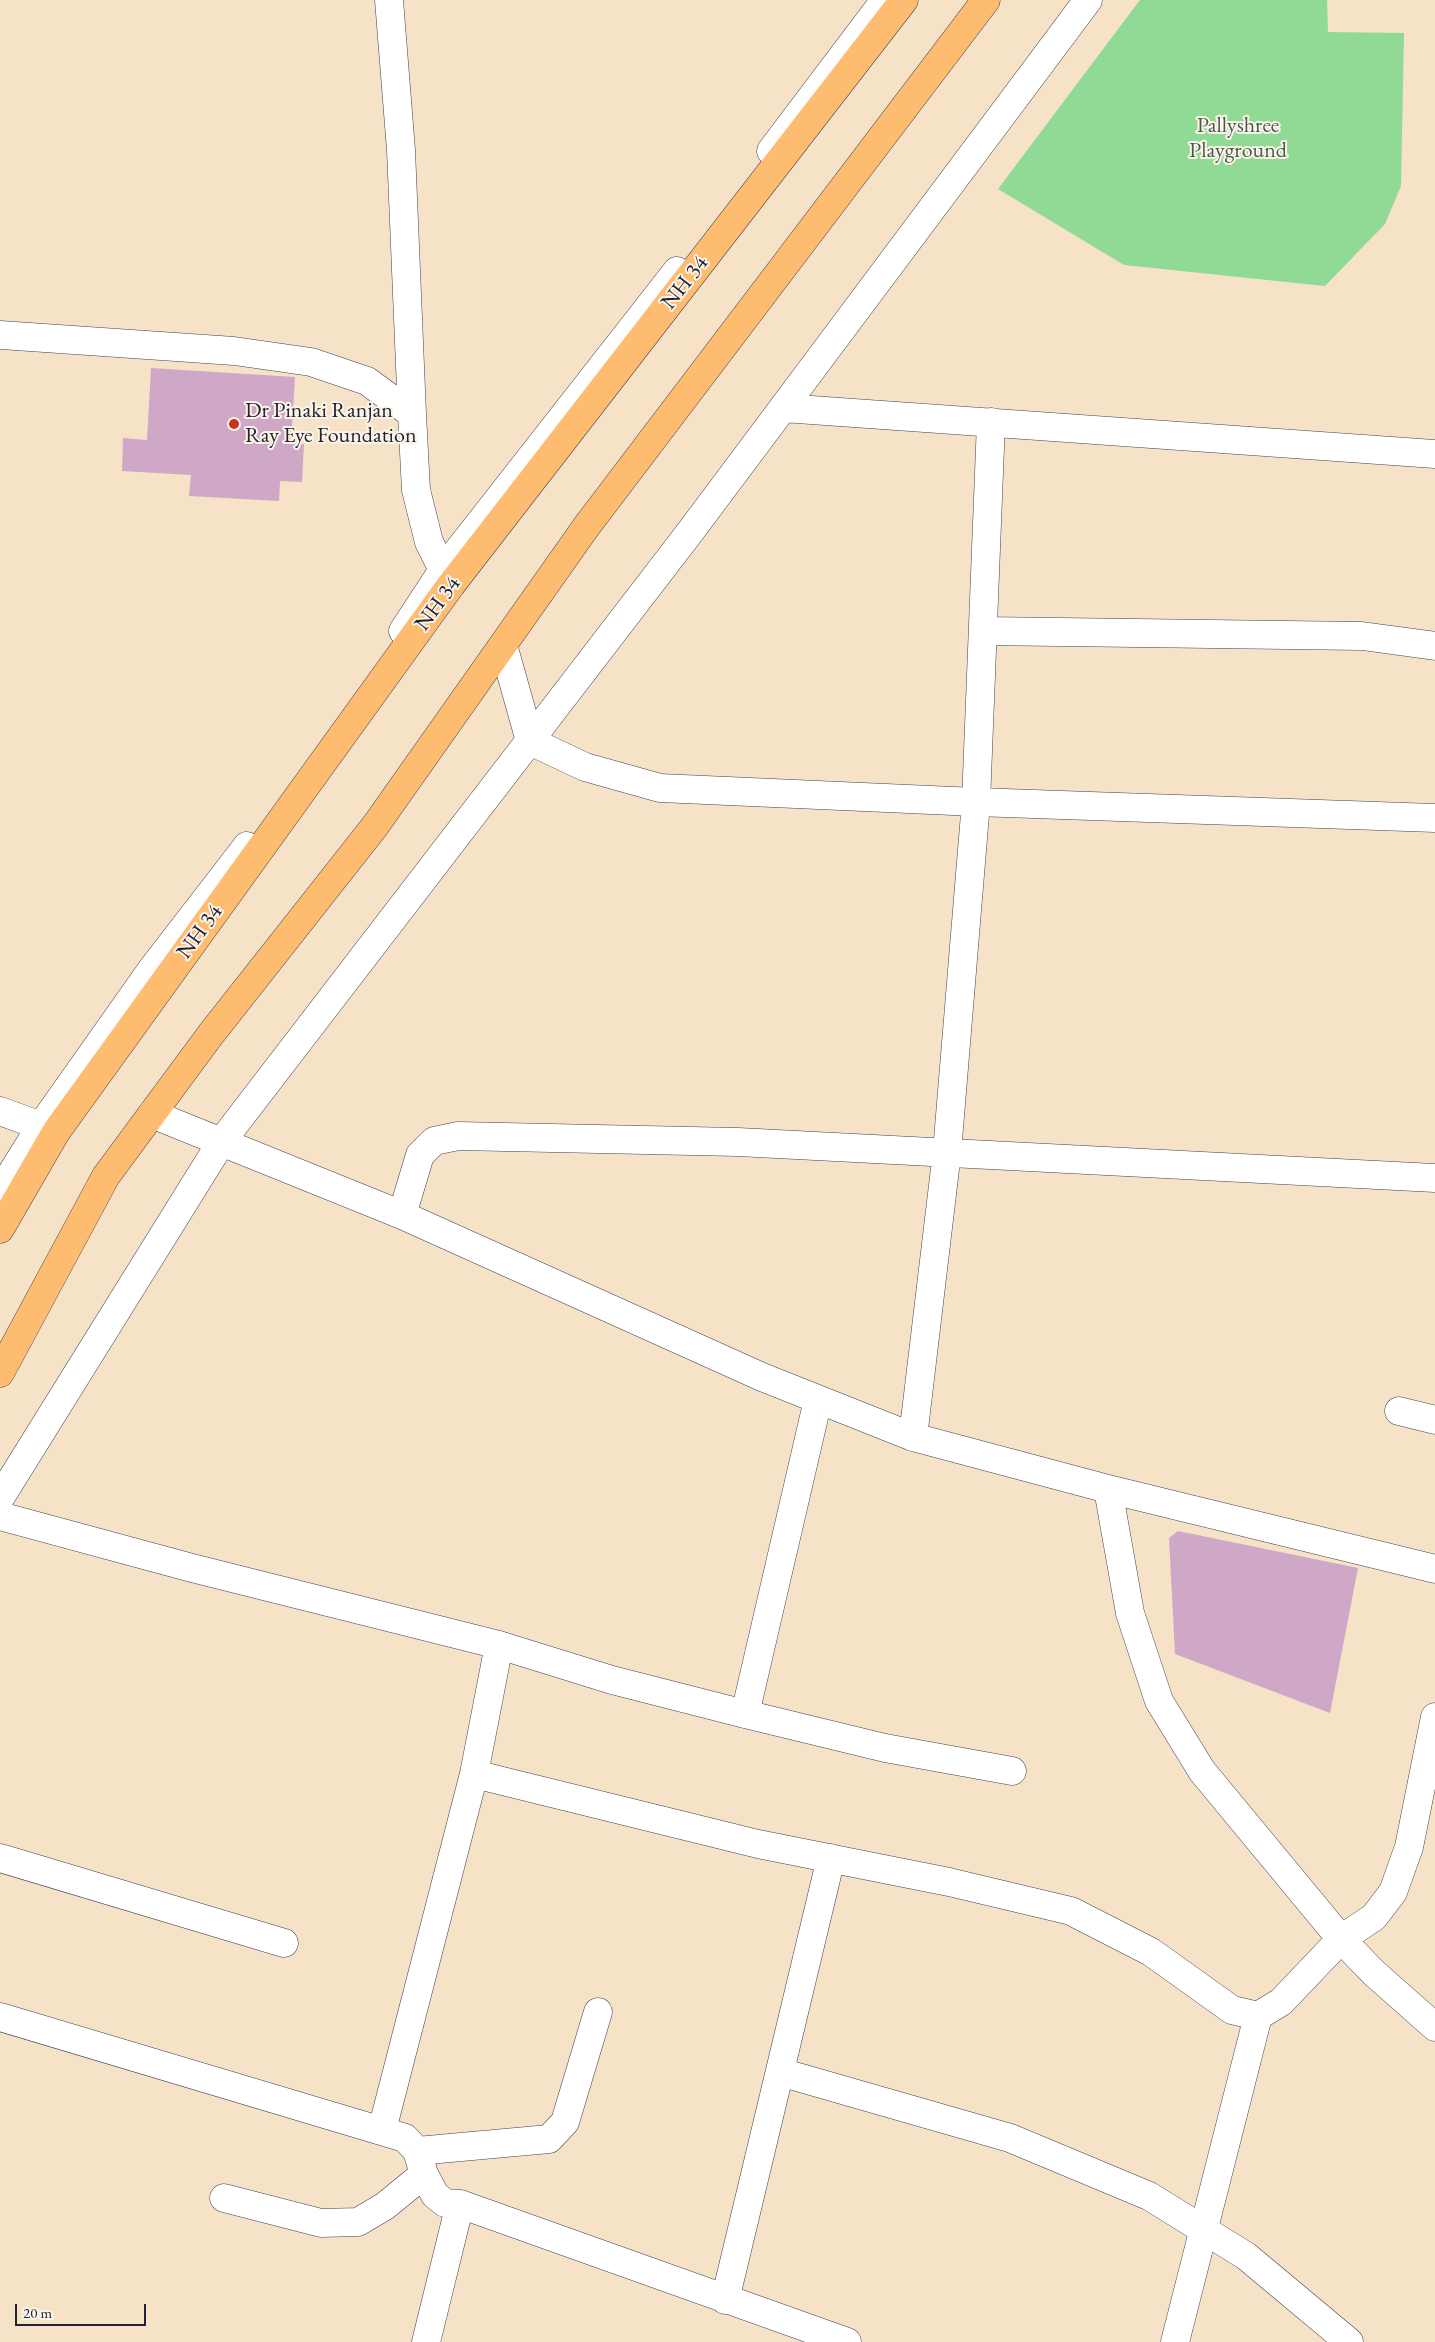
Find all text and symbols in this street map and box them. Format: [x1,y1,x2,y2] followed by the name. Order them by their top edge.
[1189,113,1287,164] park label: Pallyshree Playground
[656,251,714,315] street label: NH 34
[245,398,417,450] place label: Dr Pinaki Ranjan Ray Eye Foundation
[227,417,241,431] marker: Dr Pinaki Ranjan Ray Eye Foundation
[409,572,467,636] street label: NH 34
[171,900,229,964] street label: NH 34
[18,2294,149,2326] scale bar
[23,2303,52,2322] text: 20 m

